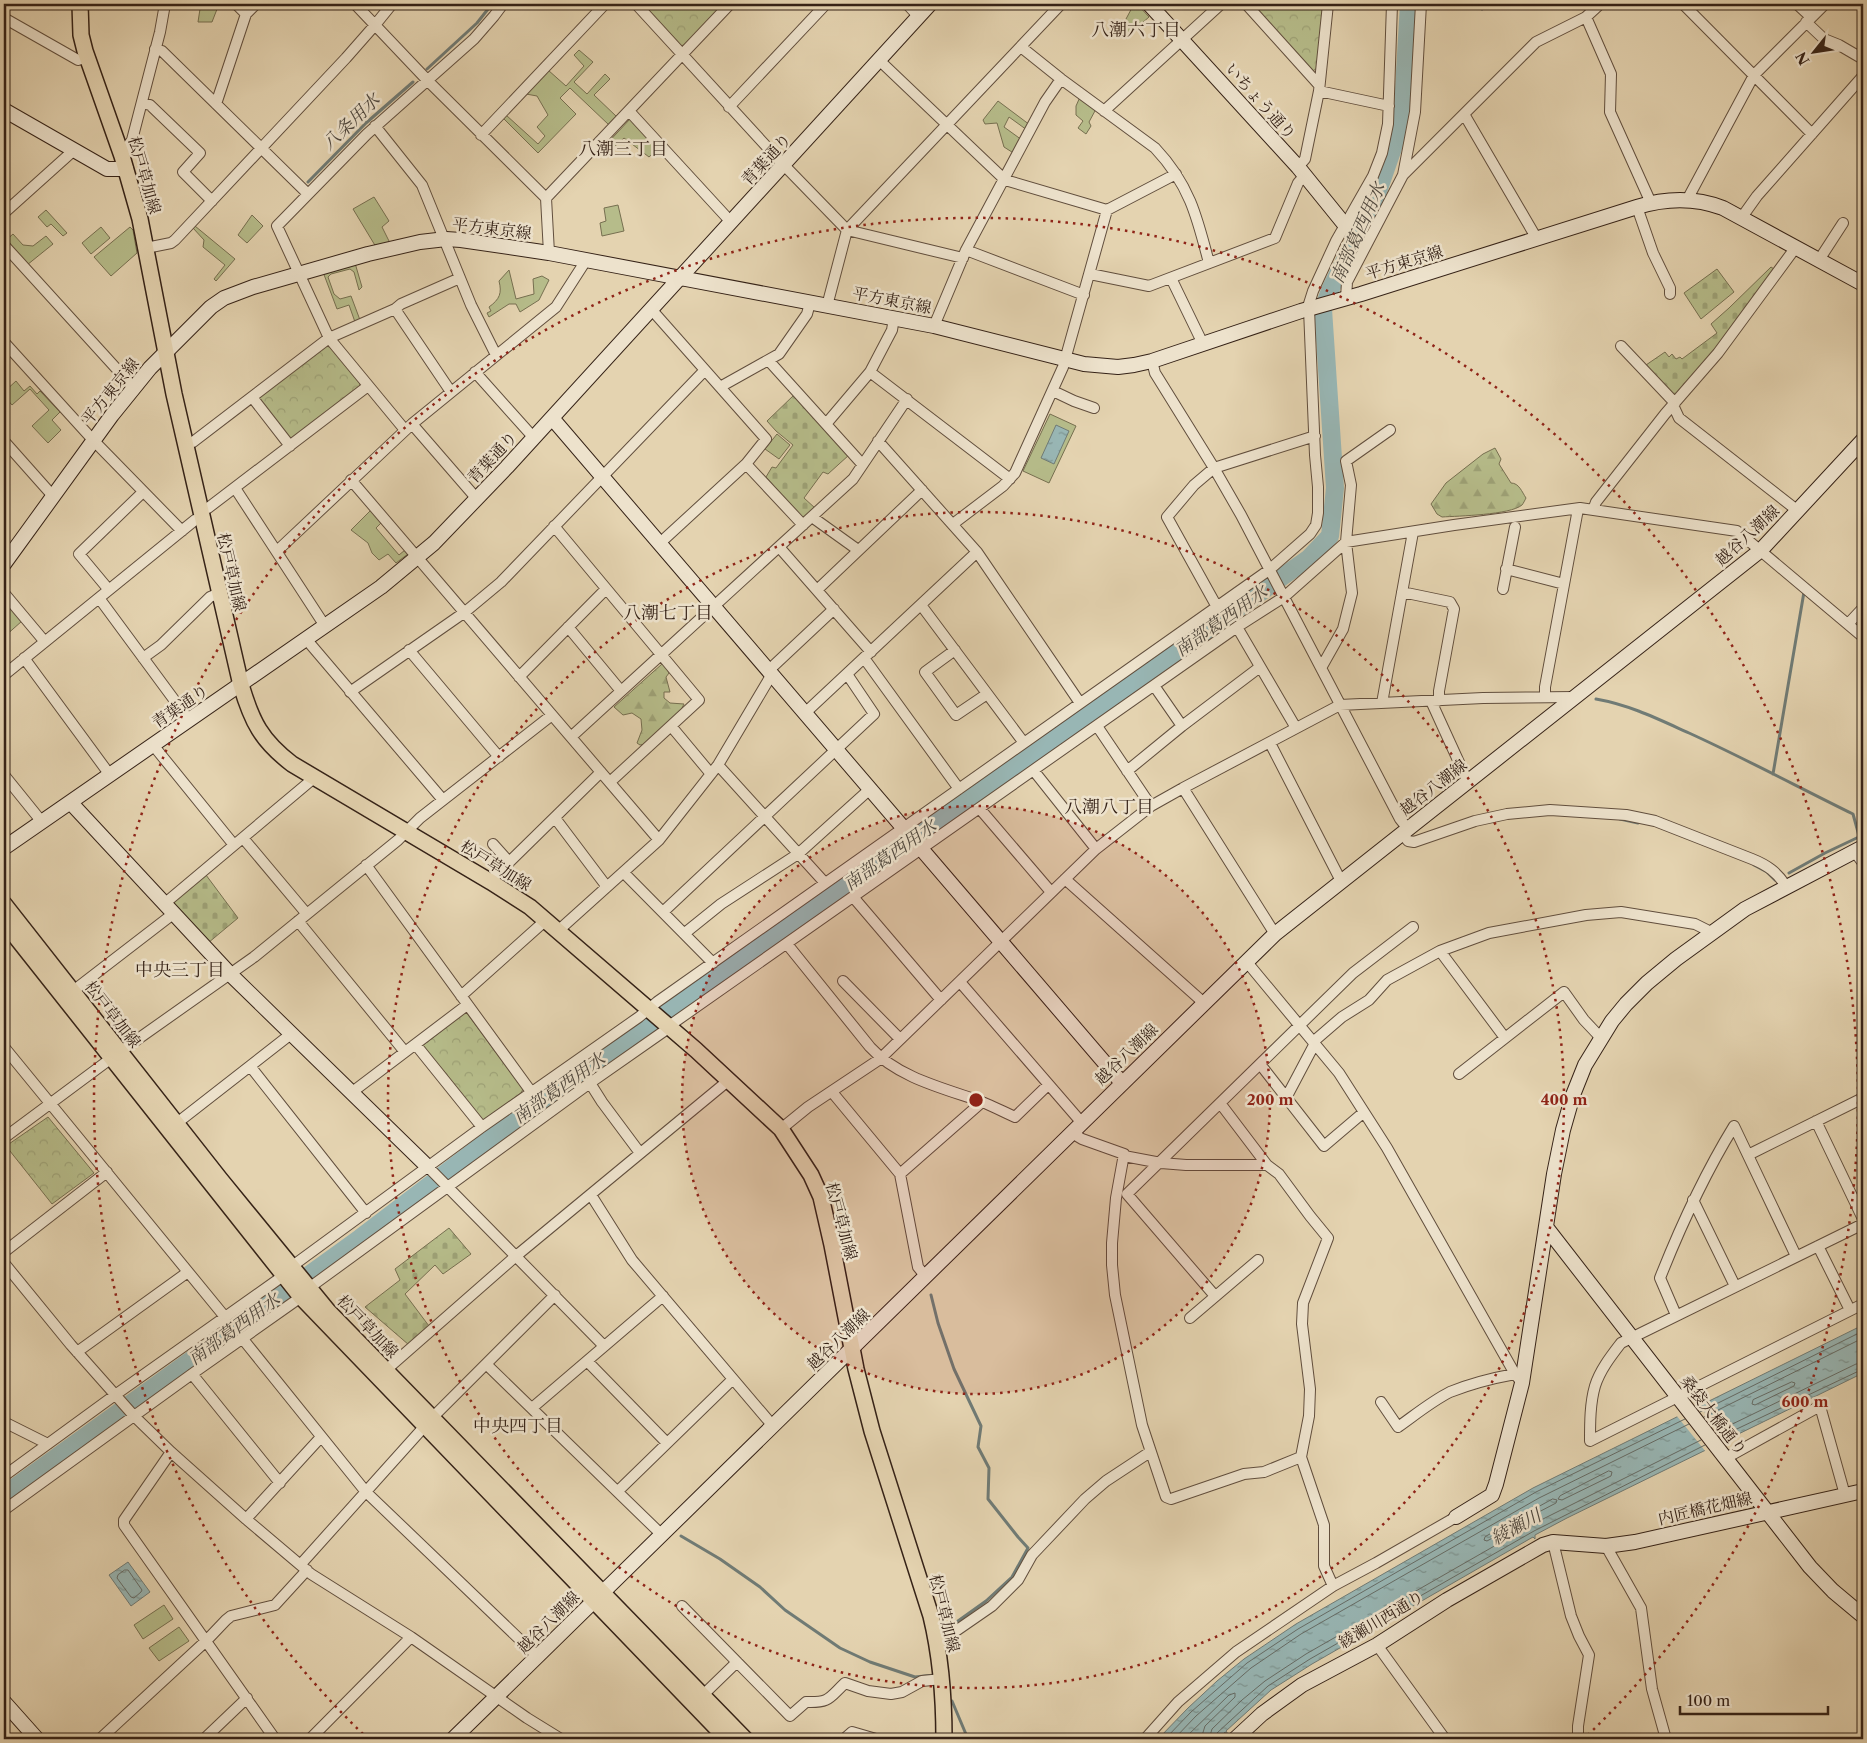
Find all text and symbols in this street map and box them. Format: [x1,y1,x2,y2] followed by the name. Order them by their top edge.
[1091,19,1181,41] district label: 八潮六丁目
[1790,28,1840,78] north arrow
[1792,49,1814,68] text: N
[1221,59,1301,143] street label: いちょう通り
[317,88,386,155] water label: 八条用水
[737,129,795,189] street label: 青葉通り
[124,134,166,216] street label: 松戸草加線
[578,138,668,160] district label: 八潮三丁目
[1326,177,1391,287] water label: 南部葛西用水
[451,213,533,243] street label: 平方東京線
[1363,241,1445,283] street label: 平方東京線
[851,283,933,317] street label: 平方東京線
[77,354,143,428] street label: 平方東京線
[463,427,521,487] street label: 青葉通り
[1711,500,1783,570] street label: 越谷八潮線
[213,531,251,613] street label: 松戸草加線
[1170,580,1273,661] water label: 南部葛西用水
[623,602,713,624] district label: 八潮七丁目
[148,680,212,732] street label: 青葉通り
[1395,754,1471,820] street label: 越谷八潮線
[1064,796,1154,818] district label: 八潮八丁目
[839,814,942,895] water label: 南部葛西用水
[457,835,535,895] street label: 松戸草加線
[135,959,225,981] district label: 中央三丁目
[80,976,146,1052] street label: 松戸草加線
[1090,1019,1162,1089] street label: 越谷八潮線
[508,1047,611,1128] water label: 南部葛西用水
[1247,1090,1293,1109] text: 200 m
[1541,1090,1587,1109] text: 400 m
[967,1091,985,1109] centre of rings
[822,1180,862,1262] street label: 松戸草加線
[184,1287,286,1370] water label: 南部葛西用水
[333,1290,403,1362] street label: 松戸草加線
[802,1304,874,1374] street label: 越谷八潮線
[1677,1371,1751,1459] street label: 桑袋大橋通り
[1782,1392,1828,1411] text: 600 m
[473,1415,563,1437] district label: 中央四丁目
[1656,1487,1754,1529] street label: 内匠橋花畑線
[1487,1503,1547,1550] water label: 綾瀬川
[926,1572,964,1654] street label: 松戸草加線
[1335,1586,1427,1652] street label: 綾瀬川西通り
[513,1587,583,1657] street label: 越谷八潮線
[1680,1683,1827,1715] scale bar
[1687,1691,1730,1710] text: 100 m

